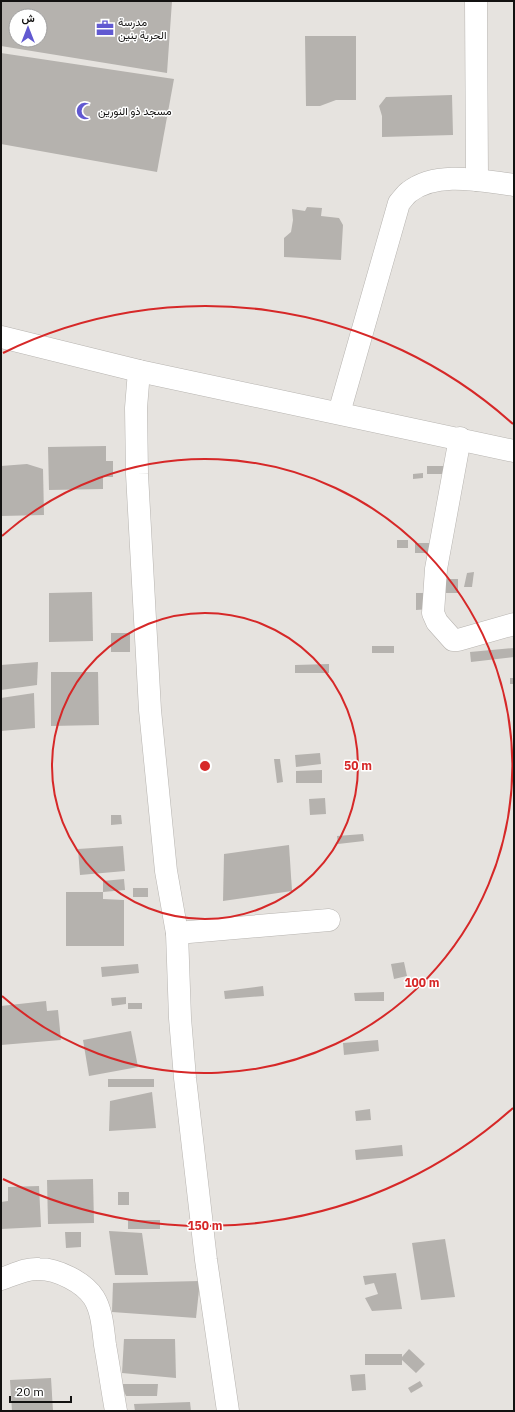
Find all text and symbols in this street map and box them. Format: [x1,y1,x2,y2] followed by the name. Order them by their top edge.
[8,8,48,48] north arrow
[21,11,35,25] text: ش
[118,15,166,42] place label: مدرسة الحرية بنين
[95,18,115,38] office icon: مدرسة الحرية بنين
[75,101,95,121] mosque icon: مسجد ذو النورين
[98,104,172,118] place label: مسجد ذو النورين
[344,758,372,773] text: 50 m
[198,759,212,773] centre of rings
[404,975,440,990] text: 100 m
[187,1218,223,1233] text: 150 m
[10,1378,71,1404] scale bar
[16,1384,44,1399] text: 20 m

